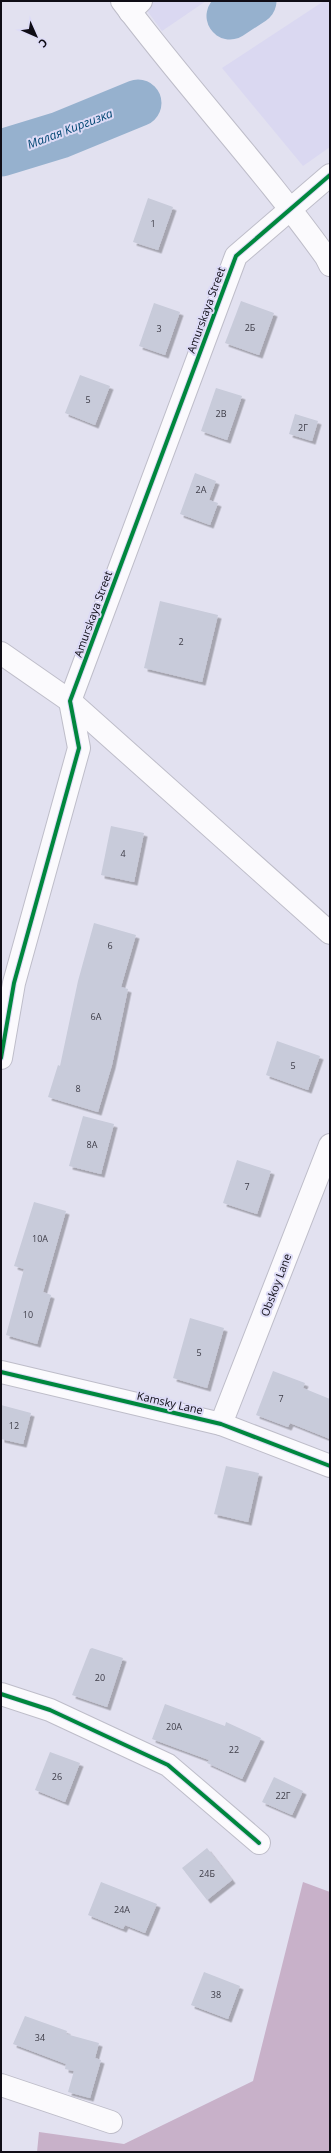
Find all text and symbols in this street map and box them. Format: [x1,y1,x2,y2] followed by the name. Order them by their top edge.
[16,16,56,56] north arrow
[36,36,51,51] text: С
[25,104,115,153] water label: Малая Киргизка
[150,217,156,230] house number: 1
[183,265,228,355] street label: Amurskaya Street
[245,321,256,334] house number: 2Б
[156,322,162,335] house number: 3
[85,393,91,406] house number: 5
[216,407,227,420] house number: 2В
[298,421,308,434] house number: 2Г
[196,483,207,496] house number: 2А
[70,569,115,659] street label: Amurskaya Street
[178,635,184,648] house number: 2
[120,847,126,860] house number: 4
[107,939,113,952] house number: 6
[91,1010,102,1023] house number: 6А
[290,1059,296,1072] house number: 5
[75,1082,81,1095] house number: 8
[87,1138,98,1151] house number: 8А
[244,1180,250,1193] house number: 7
[32,1232,48,1245] house number: 10А
[257,1251,294,1318] street label: Obskoy Lane
[23,1308,33,1321] house number: 10
[196,1346,202,1359] house number: 5
[136,1388,205,1417] street label: Kamsky Lane
[278,1392,284,1405] house number: 7
[9,1419,19,1432] house number: 12
[95,1671,105,1684] house number: 20
[166,1720,182,1733] house number: 20А
[229,1743,239,1756] house number: 22
[52,1770,62,1783] house number: 26
[276,1789,291,1802] house number: 22Г
[199,1867,215,1880] house number: 24Б
[114,1903,130,1916] house number: 24А
[211,1988,221,2001] house number: 38
[35,2031,45,2044] house number: 34

